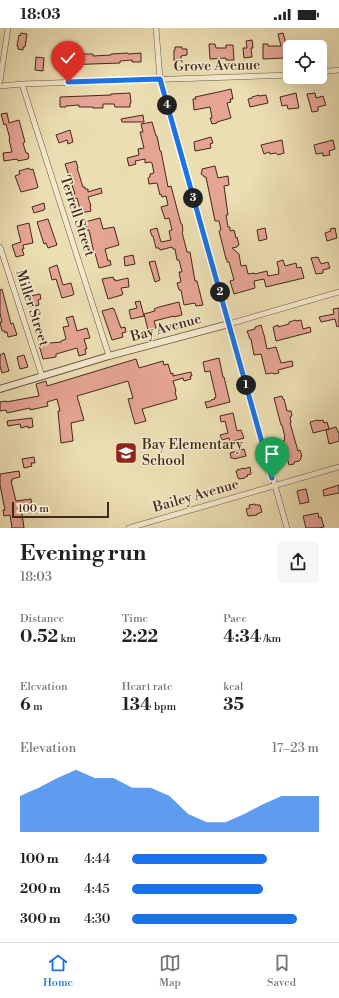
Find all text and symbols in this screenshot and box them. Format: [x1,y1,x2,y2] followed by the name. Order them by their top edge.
[20,5,61,24] text: 18:03
[283,40,327,84] map controls
[283,40,327,84] button: locate
[51,41,85,82] pin
[57,47,79,69] icon: check
[174,56,260,76] street label: Grove Avenue
[157,95,177,115] pin: 4
[163,98,171,112] text: 4
[55,173,99,259] street label: Terrell Street
[183,188,203,208] pin: 3
[190,191,196,205] text: 3
[11,268,53,349] street label: Miller Street
[210,282,230,302] pin: 2
[217,285,223,299] text: 2
[128,310,203,346] street label: Bay Avenue
[236,375,256,395] pin: 1
[243,378,249,392] text: 1
[141,436,243,470] place label: Bay Elementary School
[255,437,289,478] pin
[113,440,139,466] school or university icon: Bay Elementary School
[261,443,283,465] icon: arrive
[150,475,241,517] street label: Bailey Avenue
[12,500,109,519] scale bar
[18,502,49,516] text: 100 m
[20,540,146,567] text: Evening run
[277,541,319,583] button: share
[20,569,52,585] text: 18:03
[20,612,64,626] text: Distance
[122,612,148,626] text: Time
[223,612,247,626] text: Pace
[20,626,58,648] text: 0.52
[122,626,158,648] text: 2:22
[223,626,261,648] text: 4:34
[58,632,76,646] text: km
[261,632,281,646] text: /km
[20,680,68,694] text: Elevation
[122,680,172,694] text: Heart rate
[223,680,243,694] text: kcal
[20,694,31,716] text: 6
[122,694,152,716] text: 134
[223,694,244,716] text: 35
[31,700,43,714] text: m
[152,700,176,714] text: bpm
[20,740,76,756] text: Elevation
[272,740,319,756] text: 17–23 m
[20,851,59,867] text: 100 m
[84,851,110,867] text: 4:44
[20,881,61,897] text: 200 m
[84,881,110,897] text: 4:45
[20,911,61,927] text: 300 m
[84,911,110,927] text: 4:30
[43,952,73,990] tab: Home
[159,952,181,990] tab: Map
[267,952,296,990] tab: Saved

